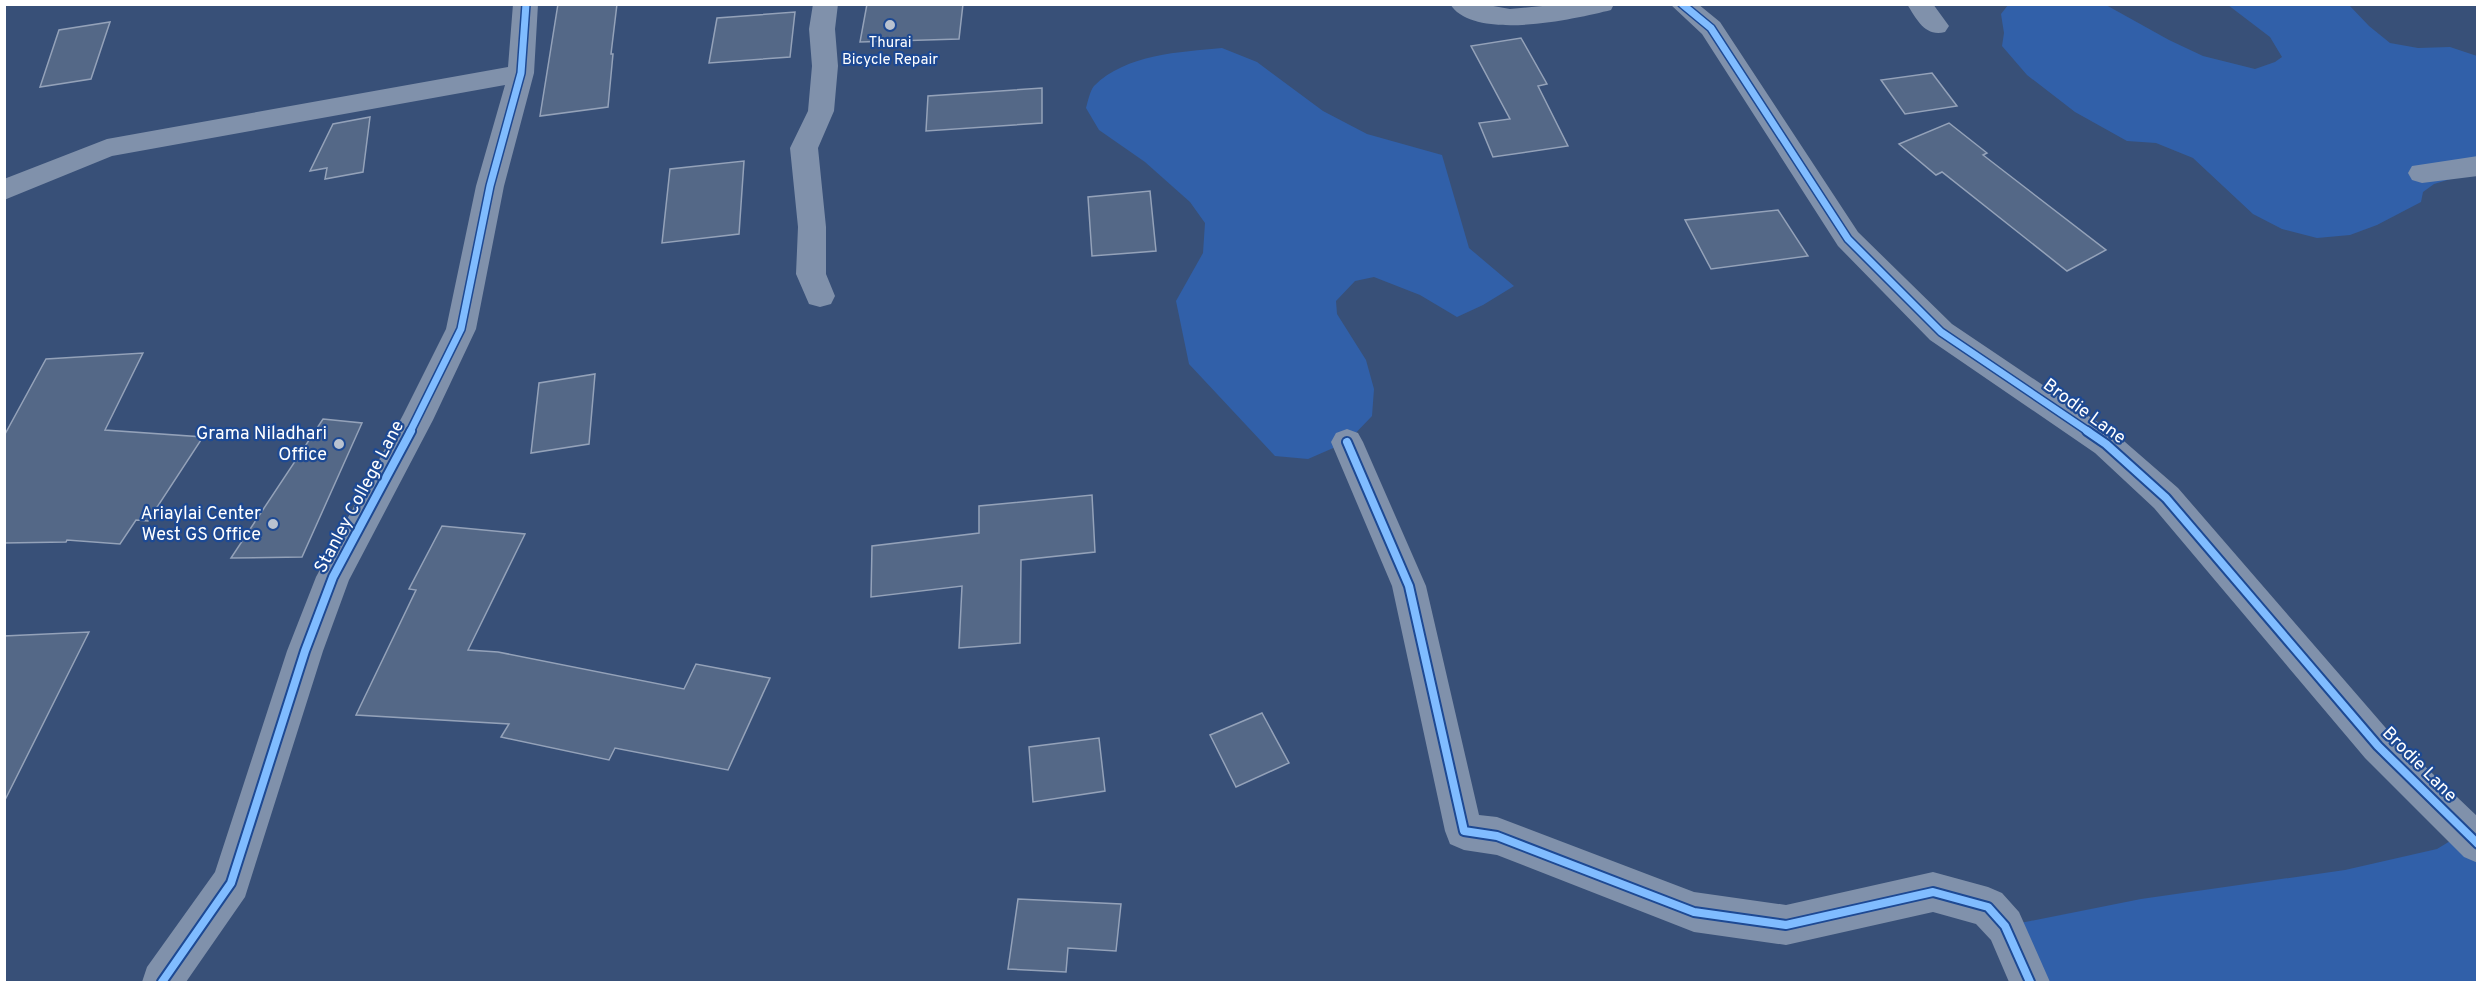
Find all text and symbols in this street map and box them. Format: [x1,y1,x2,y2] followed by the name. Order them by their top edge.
[883,18,897,32] marker: Thurai Bicycle Repair
[842,34,938,70] place label: Thurai Bicycle Repair
[2038,374,2130,450] street label: Brodie Lane
[310,417,410,577] street label: Stanley College Lane
[196,423,327,467] place label: Grama Niladhari Office
[332,437,346,451] marker: Grama Niladhari Office
[140,503,261,547] place label: Ariaylai Center West GS Office
[266,517,280,531] marker: Ariaylai Center West GS Office
[2377,723,2461,807] street label: Brodie Lane

